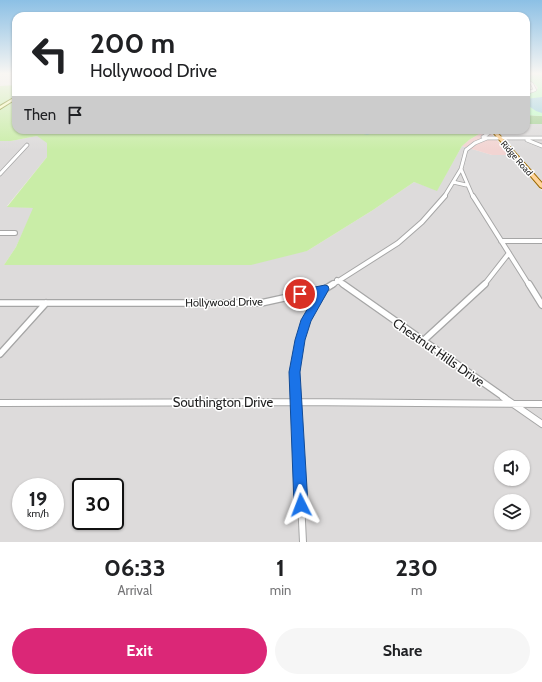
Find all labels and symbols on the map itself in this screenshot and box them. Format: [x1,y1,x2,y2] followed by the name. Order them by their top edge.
[499,138,535,178] street label: Ridge Road
[283,277,317,311] pin
[185,294,263,310] street label: Hollywood Drive
[390,314,488,390] street label: Chestnut Hills Drive
[173,394,273,410] street label: Southington Drive
[72,478,124,530] speed limit sign: 30
[280,484,322,526] position arrow

